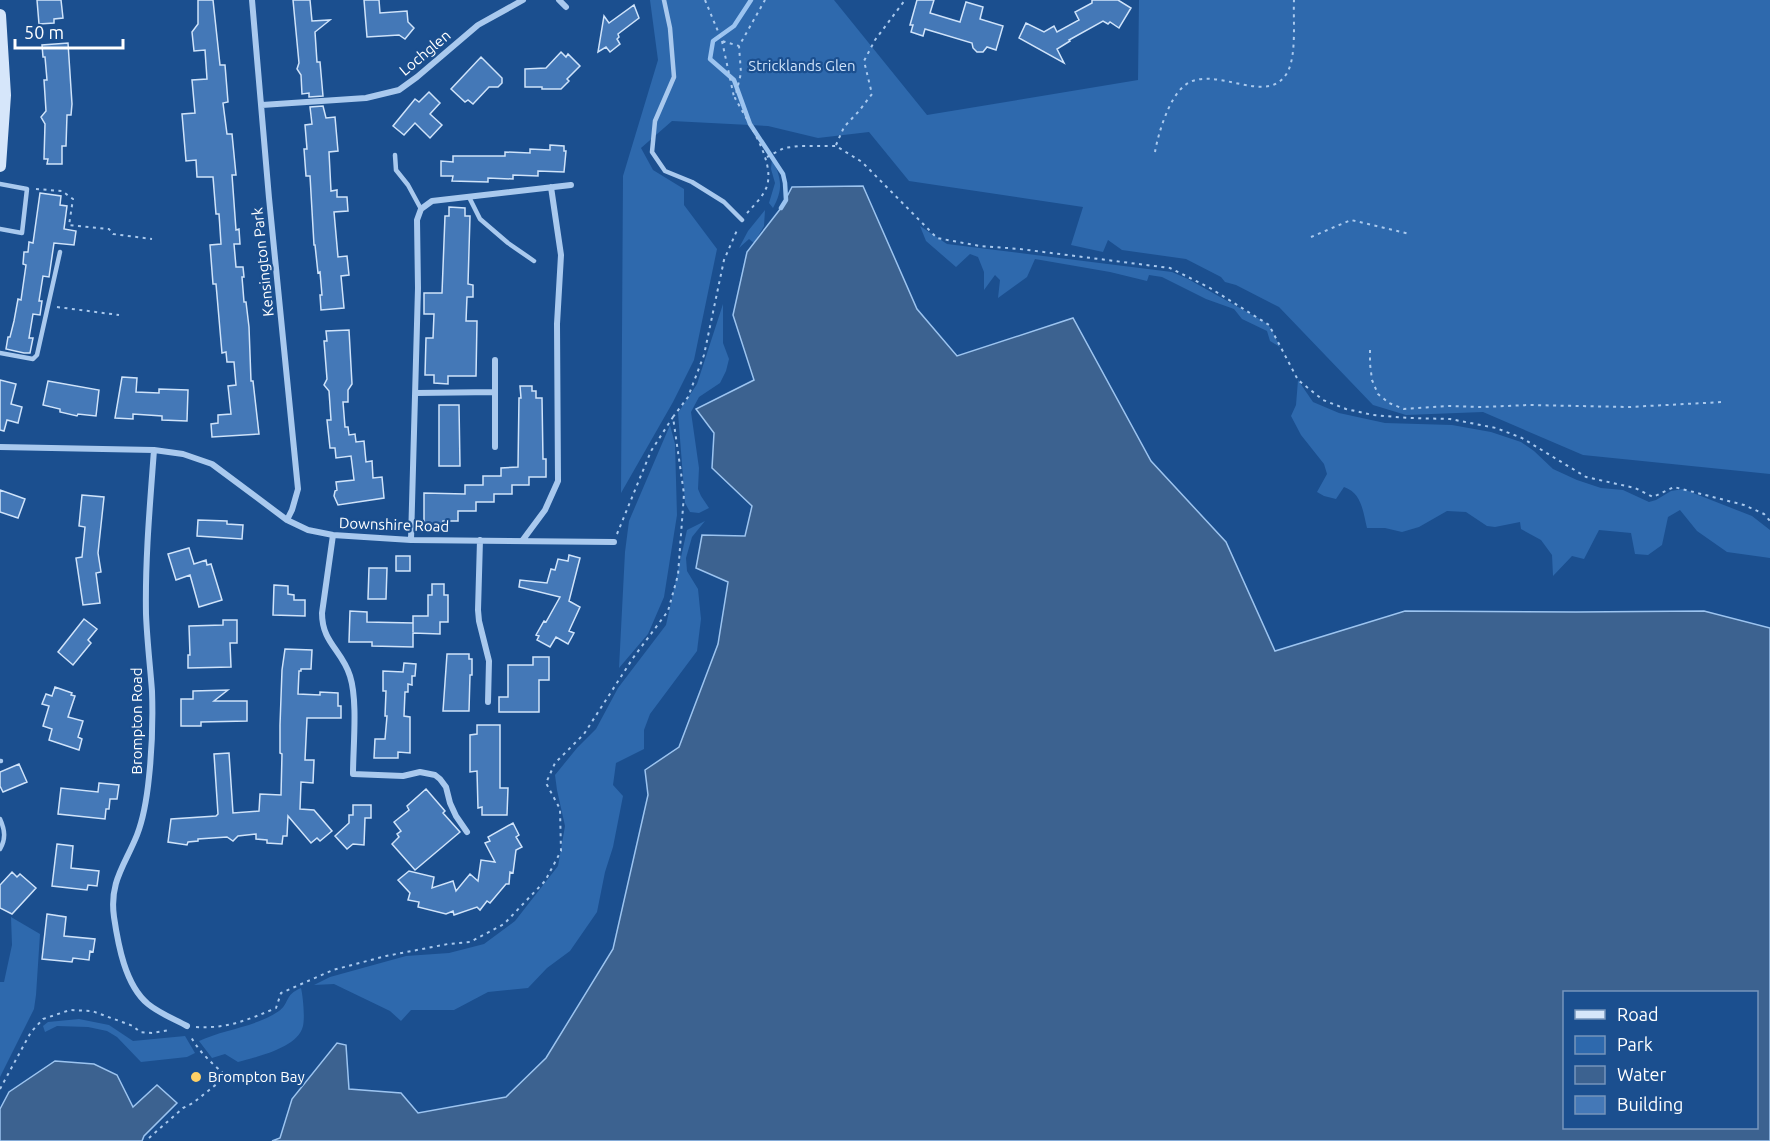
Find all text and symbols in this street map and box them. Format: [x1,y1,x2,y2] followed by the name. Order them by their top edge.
[15,12,123,50] scale bar
[24,22,64,42] text: 50 m
[396,26,454,79] street label: Lochglen
[748,57,856,74] park label: Stricklands Glen
[248,206,277,317] street label: Kensington Park
[339,514,449,535] street label: Downshire Road
[128,668,145,774] street label: Brompton Road
[1563,991,1758,1129] legend
[1617,1004,1659,1024] text: Road
[1617,1034,1653,1054] text: Park
[1617,1064,1667,1084] text: Water
[208,1068,305,1085] place label: Brompton Bay
[189,1070,203,1084] marker: Brompton Bay
[1617,1094,1683,1114] text: Building

